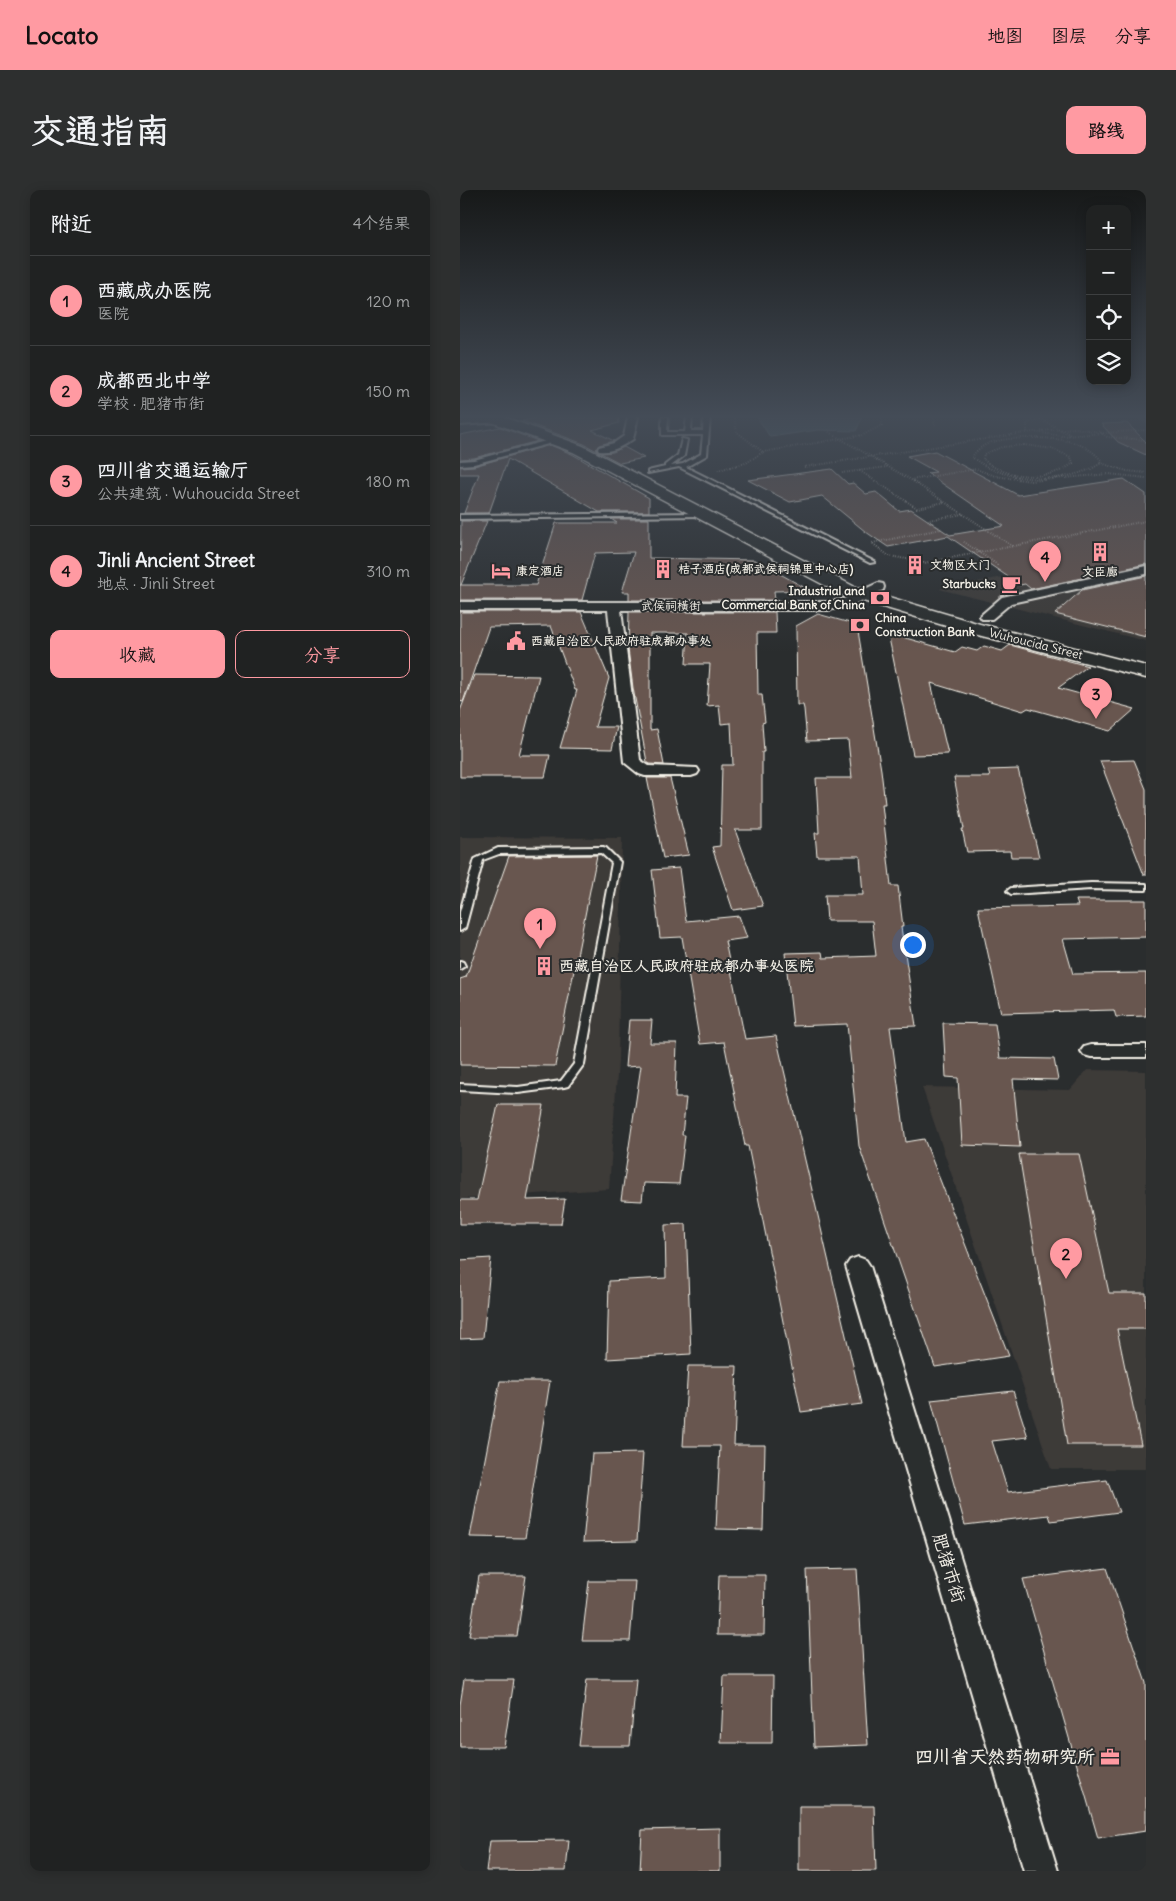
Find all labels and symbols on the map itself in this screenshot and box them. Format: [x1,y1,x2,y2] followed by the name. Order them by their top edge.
[1029,541,1061,582] pin: 4
[1089,541,1111,563] building icon: 文臣廊
[904,554,926,576] building icon: 文物区大门
[930,557,990,572] place label: 文物区大门
[652,558,674,580] building icon: 桔子酒店(成都武侯祠锦里中心店)
[490,560,512,582] hotel icon: 康定酒店
[678,561,854,577] place label: 桔子酒店(成都武侯祠锦里中心店)
[516,563,564,578] place label: 康定酒店
[1082,564,1118,579] place label: 文臣廊
[1000,573,1022,595] cafe icon: Starbucks
[942,576,997,591] place label: Starbucks
[722,583,865,612] place label: Industrial and Commercial Bank of China
[869,587,891,609] bank icon: Industrial and Commercial Bank of China
[641,598,701,613] street label: 武侯祠横街
[875,610,975,639] place label: China Construction Bank
[849,614,871,636] bank icon: China Construction Bank
[988,625,1084,662] street label: Wuhoucida Street
[505,630,527,652] public building icon: 西藏自治区人民政府驻成都办事处
[531,633,711,648] place label: 西藏自治区人民政府驻成都办事处
[1080,678,1112,719] pin: 3
[524,908,556,949] pin: 1
[900,932,926,958] your location
[533,955,555,977] building icon: 西藏自治区人民政府驻成都办事处医院
[559,956,814,975] place label: 西藏自治区人民政府驻成都办事处医院
[1050,1238,1082,1279] pin: 2
[928,1530,971,1606] street label: 肥猪市街
[915,1745,1095,1768] place label: 四川省天然药物研究所
[1099,1746,1121,1768] office icon: 四川省天然药物研究所

